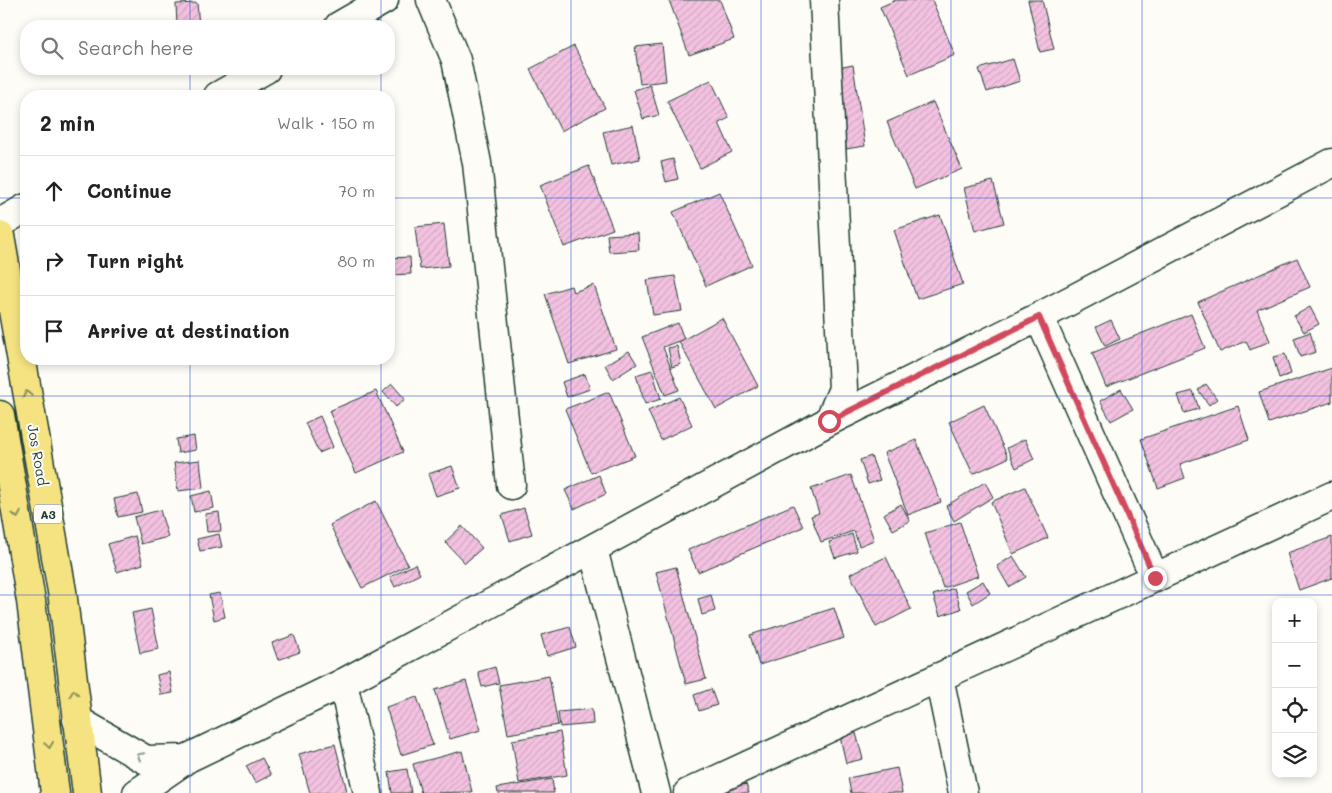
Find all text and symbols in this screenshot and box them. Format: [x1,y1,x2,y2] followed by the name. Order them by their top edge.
[20,20,395,75] search box
[38,34,66,62] icon: search
[78,35,194,60] text: Search here
[40,109,95,136] text: 2 min
[277,112,375,133] text: Walk · 150 m
[40,177,68,205] icon: ahead
[87,178,172,203] text: Continue
[338,180,375,201] text: 70 m
[40,247,68,275] icon: right
[87,248,184,273] text: Turn right
[338,250,375,271] text: 80 m
[40,317,68,345] icon: arrive
[87,318,290,343] text: Arrive at destination
[23,389,33,398] one-way arrow
[818,410,841,433] route start
[23,423,53,487] street label: Jos Road
[34,504,62,524] road number: A3
[11,511,21,519] one-way arrow
[1144,567,1167,590] route end
[1272,598,1317,778] map controls
[1272,598,1317,643] button: +
[1272,643,1317,688] button: −
[69,688,80,696] one-way arrow
[1272,688,1317,733] button: locate
[1272,733,1317,778] button: layers
[43,742,54,750] one-way arrow
[136,752,145,763] one-way arrow

